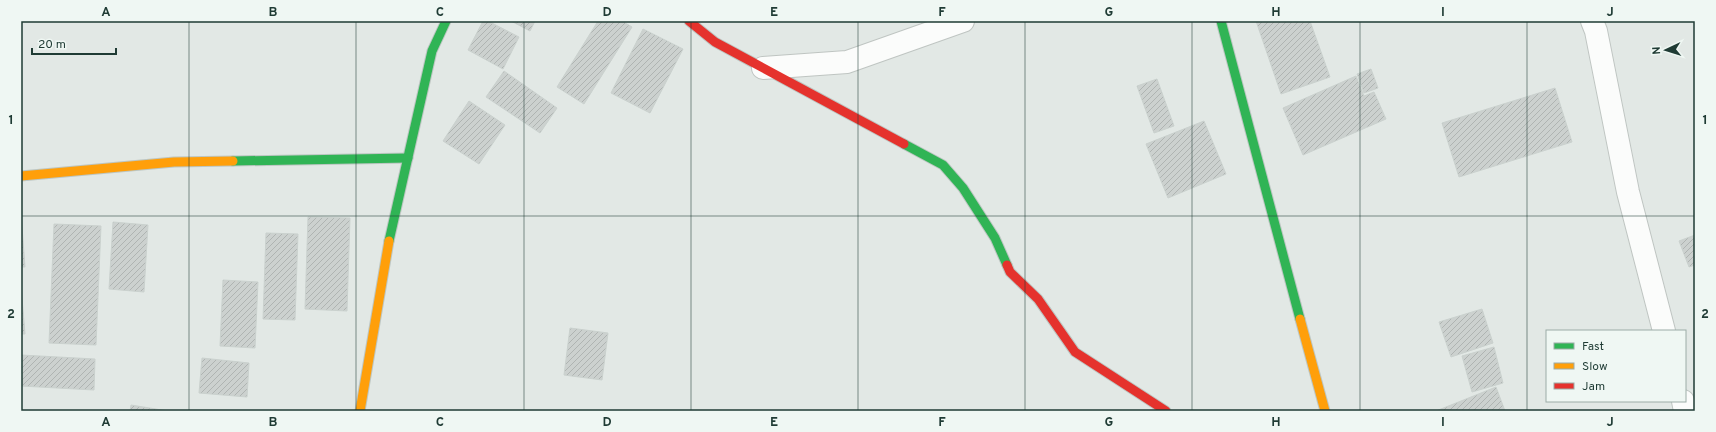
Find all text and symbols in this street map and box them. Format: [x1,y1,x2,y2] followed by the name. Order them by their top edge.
[101,5,111,21] text: A
[269,5,278,21] text: B
[436,5,444,21] text: C
[602,5,612,21] text: D
[770,5,778,21] text: E
[938,5,946,21] text: F
[1105,5,1114,21] text: G
[1271,5,1281,21] text: H
[1441,5,1445,21] text: I
[1606,5,1614,21] text: J
[32,30,116,56] scale bar
[1646,30,1686,70] north arrow
[38,37,66,53] text: 20 m
[1650,46,1664,55] text: N
[8,113,14,129] text: 1
[1702,113,1708,129] text: 1
[7,307,15,323] text: 2
[1701,307,1709,323] text: 2
[1546,330,1686,402] legend
[1582,339,1604,355] text: Fast
[1582,359,1608,375] text: Slow
[1582,379,1605,395] text: Jam
[101,415,111,431] text: A
[269,415,278,431] text: B
[436,415,444,431] text: C
[602,415,612,431] text: D
[770,415,778,431] text: E
[938,415,946,431] text: F
[1105,415,1114,431] text: G
[1271,415,1281,431] text: H
[1441,415,1445,431] text: I
[1606,415,1614,431] text: J

